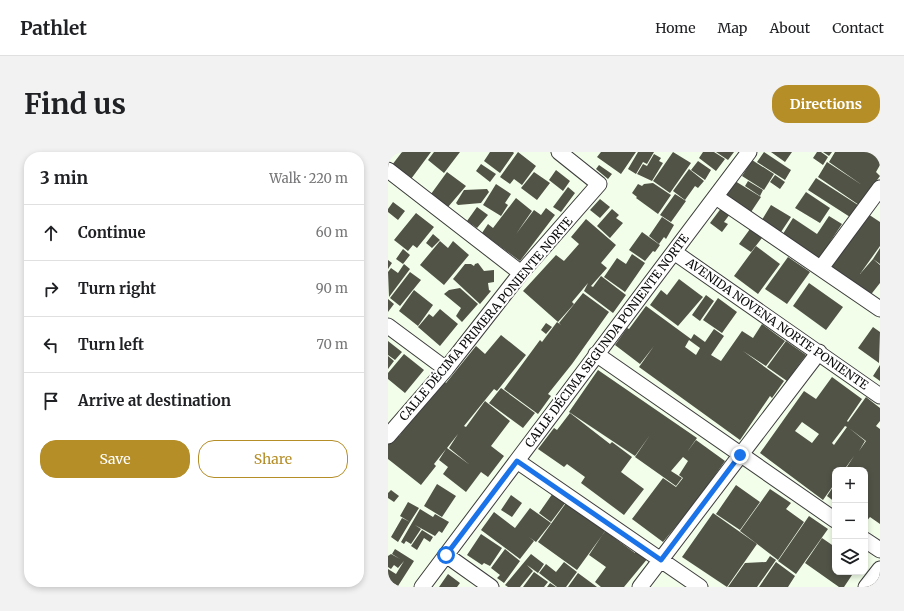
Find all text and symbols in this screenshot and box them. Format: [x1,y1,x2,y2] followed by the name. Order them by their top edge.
[20,16,87,40] text: Pathlet
[655,19,696,37] text: Home
[718,19,747,37] text: Map
[769,19,810,37] text: About
[832,19,884,37] text: Contact
[772,85,880,123] button: Directions
[24,86,126,122] text: Find us
[40,167,88,189] text: 3 min
[269,170,348,187] text: Walk · 220 m
[396,213,576,424] street label: CALLE DÉCIMA PRIMERA PONIENTE NORTE
[40,222,62,244] icon: ahead
[78,223,146,242] text: Continue
[316,224,348,241] text: 60 m
[521,231,692,450] street label: CALLE DÉCIMA SEGUNDA PONIENTE NORTE
[682,254,872,393] street label: AVENIDA NOVENA NORTE PONIENTE
[40,278,62,300] icon: right
[78,279,156,298] text: Turn right
[316,280,348,297] text: 90 m
[40,334,62,356] icon: left
[78,335,144,354] text: Turn left
[317,336,348,353] text: 70 m
[40,390,62,412] icon: arrive
[78,391,231,410] text: Arrive at destination
[40,440,190,478] button: Save
[198,440,348,478] button: Share
[731,446,749,464] route end
[832,467,868,575] map controls
[832,467,868,503] button: +
[832,503,868,539] button: −
[832,539,868,575] button: layers
[437,546,455,564] route start

